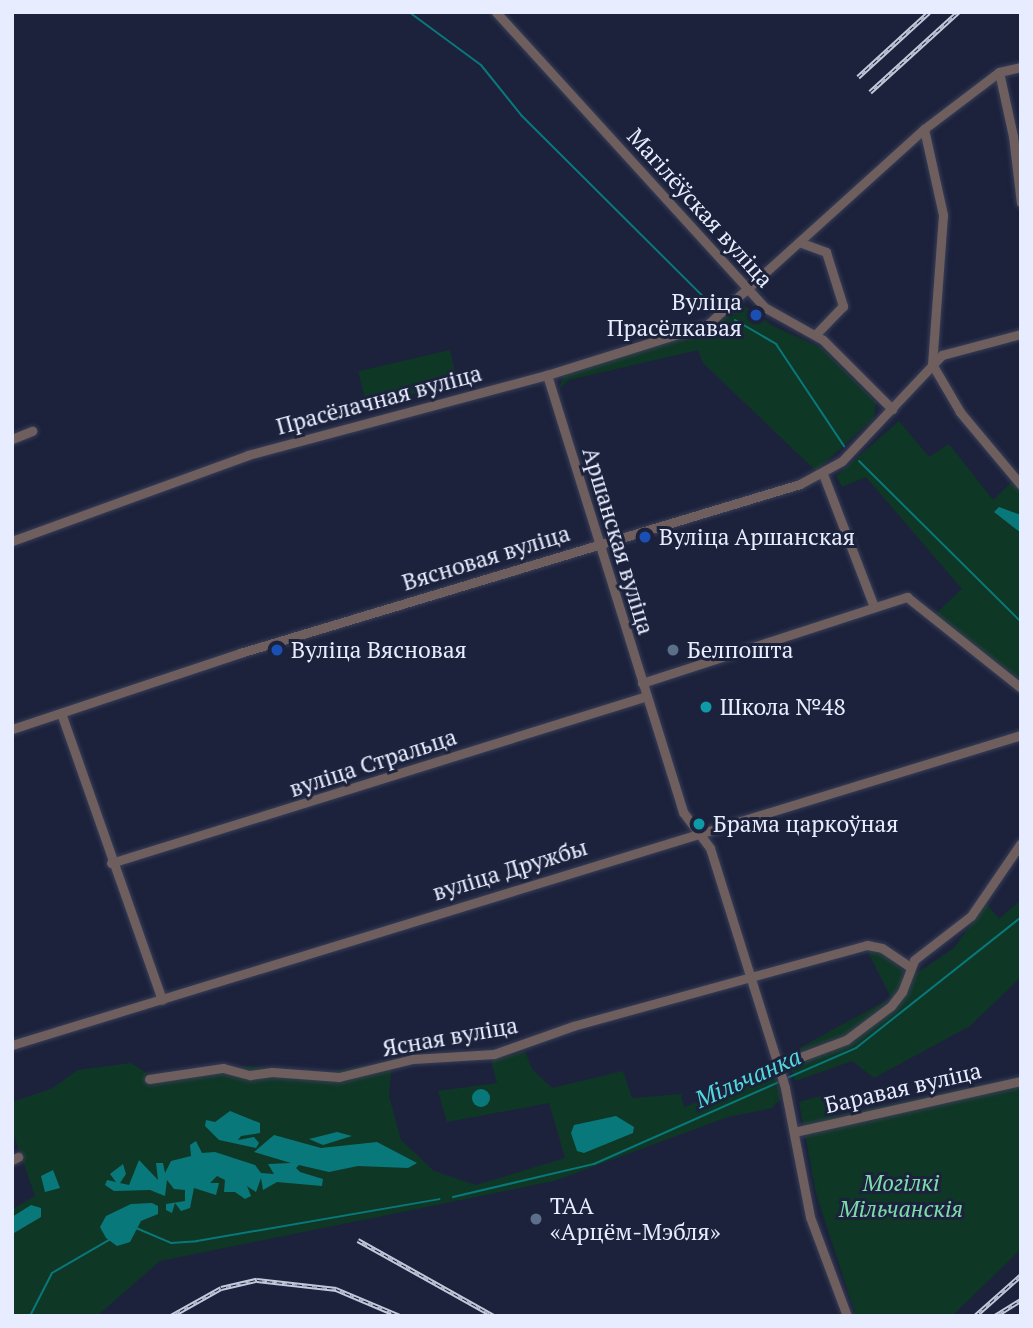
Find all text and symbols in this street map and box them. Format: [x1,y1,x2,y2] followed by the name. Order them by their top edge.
[621,123,779,293] street label: Магілёўская вуліца
[607,288,742,342] place label: Вуліца Прасёлкавая
[748,307,764,323] marker: Вуліца Прасёлкавая
[273,359,485,441] street label: Прасёлачная вуліца
[576,444,660,638] street label: Аршанская вуліца
[399,519,573,597] street label: Вясновая вуліца
[659,523,855,551] place label: Вуліца Аршанская
[637,529,653,545] marker: Вуліца Аршанская
[291,636,467,664] place label: Вуліца Вясновая
[687,636,793,664] place label: Белпошта
[269,642,285,658] marker: Вуліца Вясновая
[665,642,681,658] marker: Белпошта
[720,693,846,721] place label: Школа №48
[698,699,714,715] marker: Школа №48
[286,723,460,803] street label: вуліца Стральца
[713,810,898,838] place label: Брама царкоўная
[691,816,707,832] marker: Брама царкоўная
[429,833,591,907] street label: вуліца Дружбы
[380,1011,520,1063] street label: Ясная вуліца
[691,1042,805,1114] water label: Мільчанка
[822,1057,984,1119] street label: Баравая вуліца
[839,1169,963,1223] park label: Могілкі Мільчанскія
[550,1192,721,1246] place label: ТАА «Арцём-Мэбля»
[528,1211,544,1227] marker: ТАА «Арцём-Мэбля»

